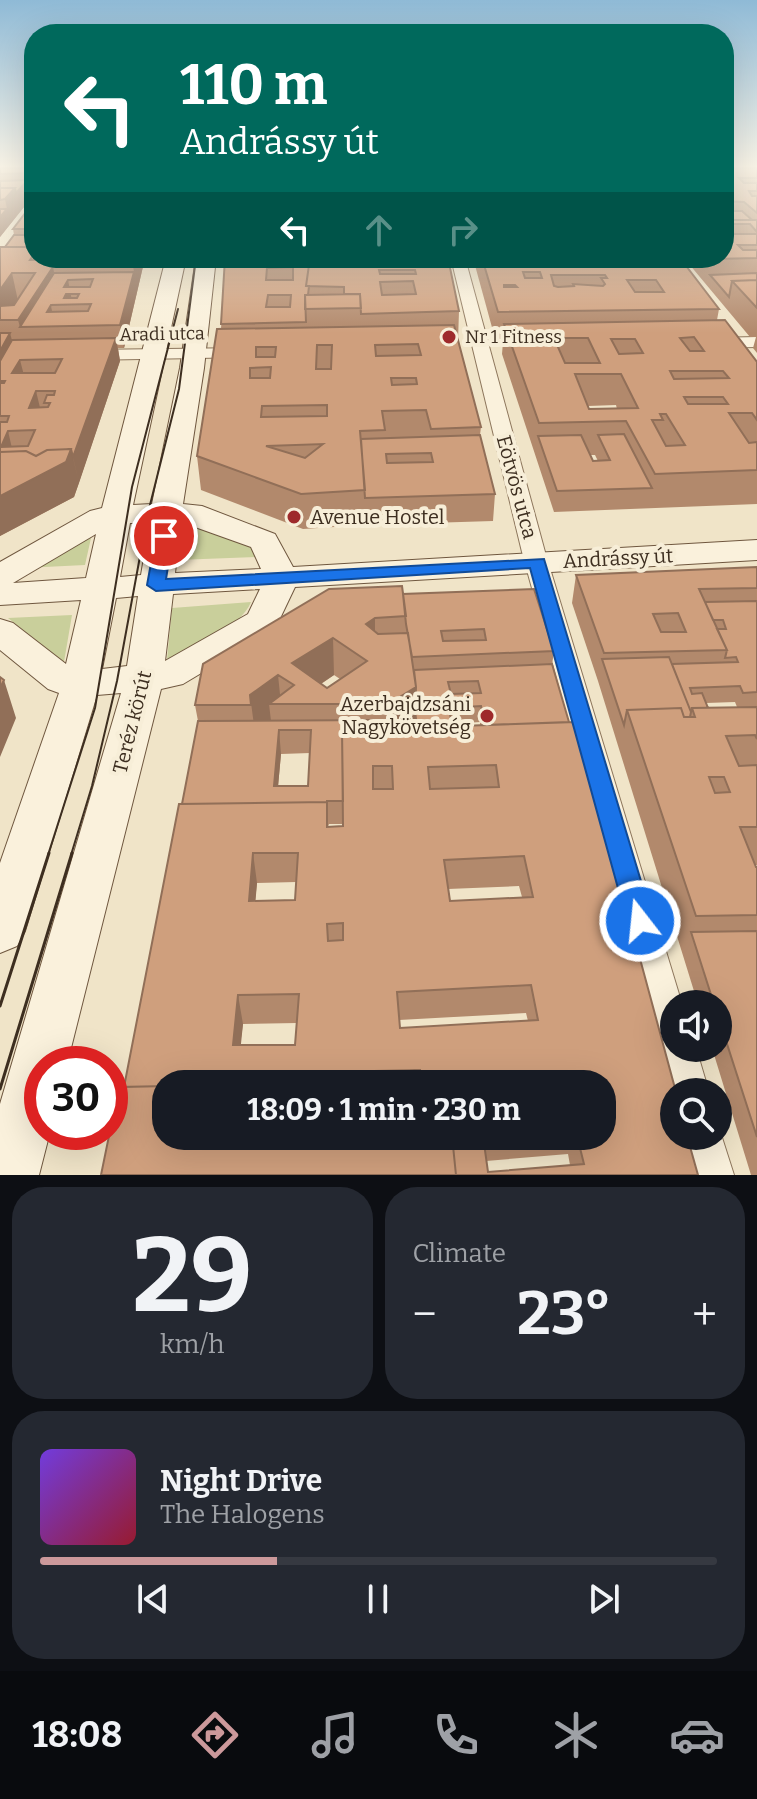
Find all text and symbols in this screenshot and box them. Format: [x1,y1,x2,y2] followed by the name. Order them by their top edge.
[180,52,327,119] text: 110 m
[48,56,152,160] icon: left
[180,120,379,164] text: Andrássy út
[273,208,317,252] icon: left
[357,208,401,252] icon: ahead
[441,208,485,252] icon: right
[119,322,205,346] street label: Aradi utca
[465,326,562,348] place label: Nr 1 Fitness
[440,328,458,346] marker: Nr 1 Fitness
[492,433,542,541] street label: Eötvös utca
[130,502,198,570] pin
[310,505,445,529] place label: Avenue Hostel
[285,508,303,526] marker: Avenue Hostel
[142,514,186,558] icon: arrive
[562,543,674,573] street label: Andrássy út
[108,668,156,776] street label: Teréz körút
[340,692,471,739] place label: Azerbajdzsáni Nagykövetség
[478,707,496,725] marker: Azerbajdzsáni Nagykövetség
[598,879,682,963] position arrow
[660,990,732,1150] map controls
[660,990,732,1062] button: sound
[24,1046,128,1150] speed limit sign: 30
[660,1078,732,1150] button: search
[247,1092,521,1128] text: 18:09 · 1 min · 230 m
[132,1214,252,1339] text: 29
[413,1238,506,1269] text: Climate
[517,1278,612,1350] text: 23°
[413,1288,437,1341] text: −
[692,1288,717,1341] text: +
[160,1329,224,1360] text: km/h
[160,1463,322,1499] text: Night Drive
[160,1499,325,1530] text: The Halogens
[131,1577,175,1621] icon: previous
[356,1577,400,1621] icon: pause
[582,1577,626,1621] icon: next
[187,1707,243,1763] icon: directions
[307,1707,363,1763] icon: music
[428,1707,484,1763] icon: phone
[548,1707,604,1763] icon: climate
[669,1707,725,1763] icon: car
[32,1713,122,1757] text: 18:08

